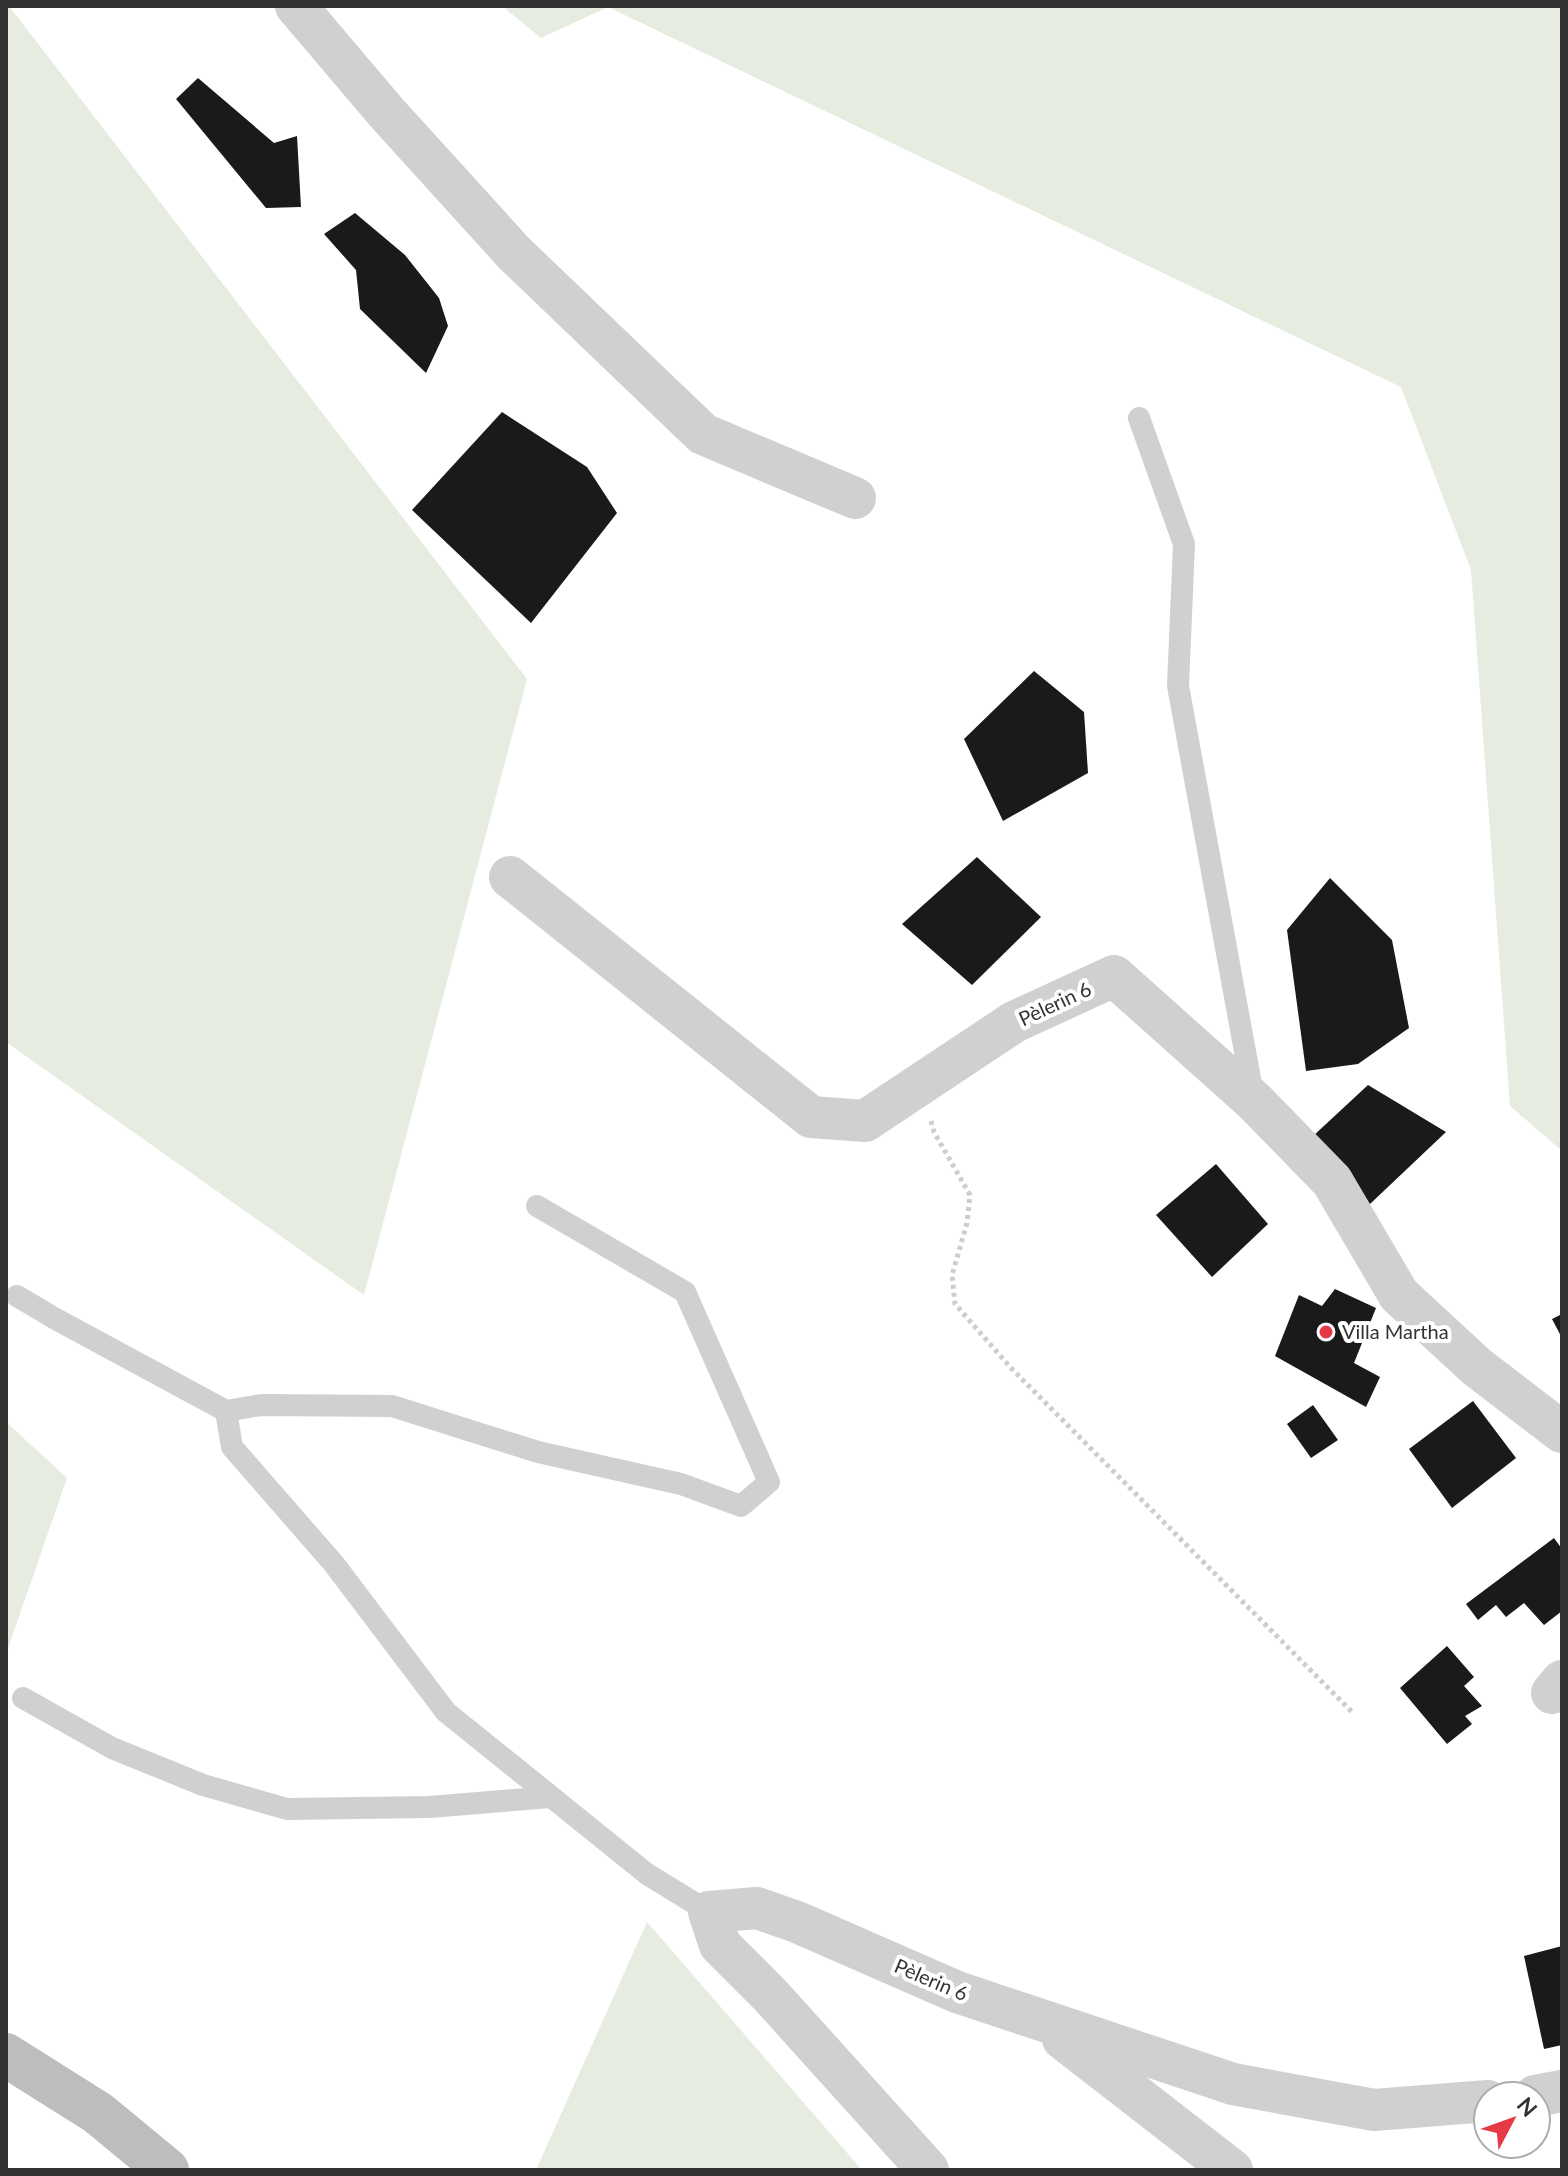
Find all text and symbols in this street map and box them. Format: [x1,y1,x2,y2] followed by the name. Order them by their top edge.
[1014,976,1095,1030] street label: Pèlerin 6
[1342,1319,1449,1343] place label: Villa Martha
[1317,1323,1335,1341] marker: Villa Martha
[891,1953,972,2005] street label: Pèlerin 6
[1472,2080,1552,2160] north arrow
[1512,2091,1543,2122] text: N

